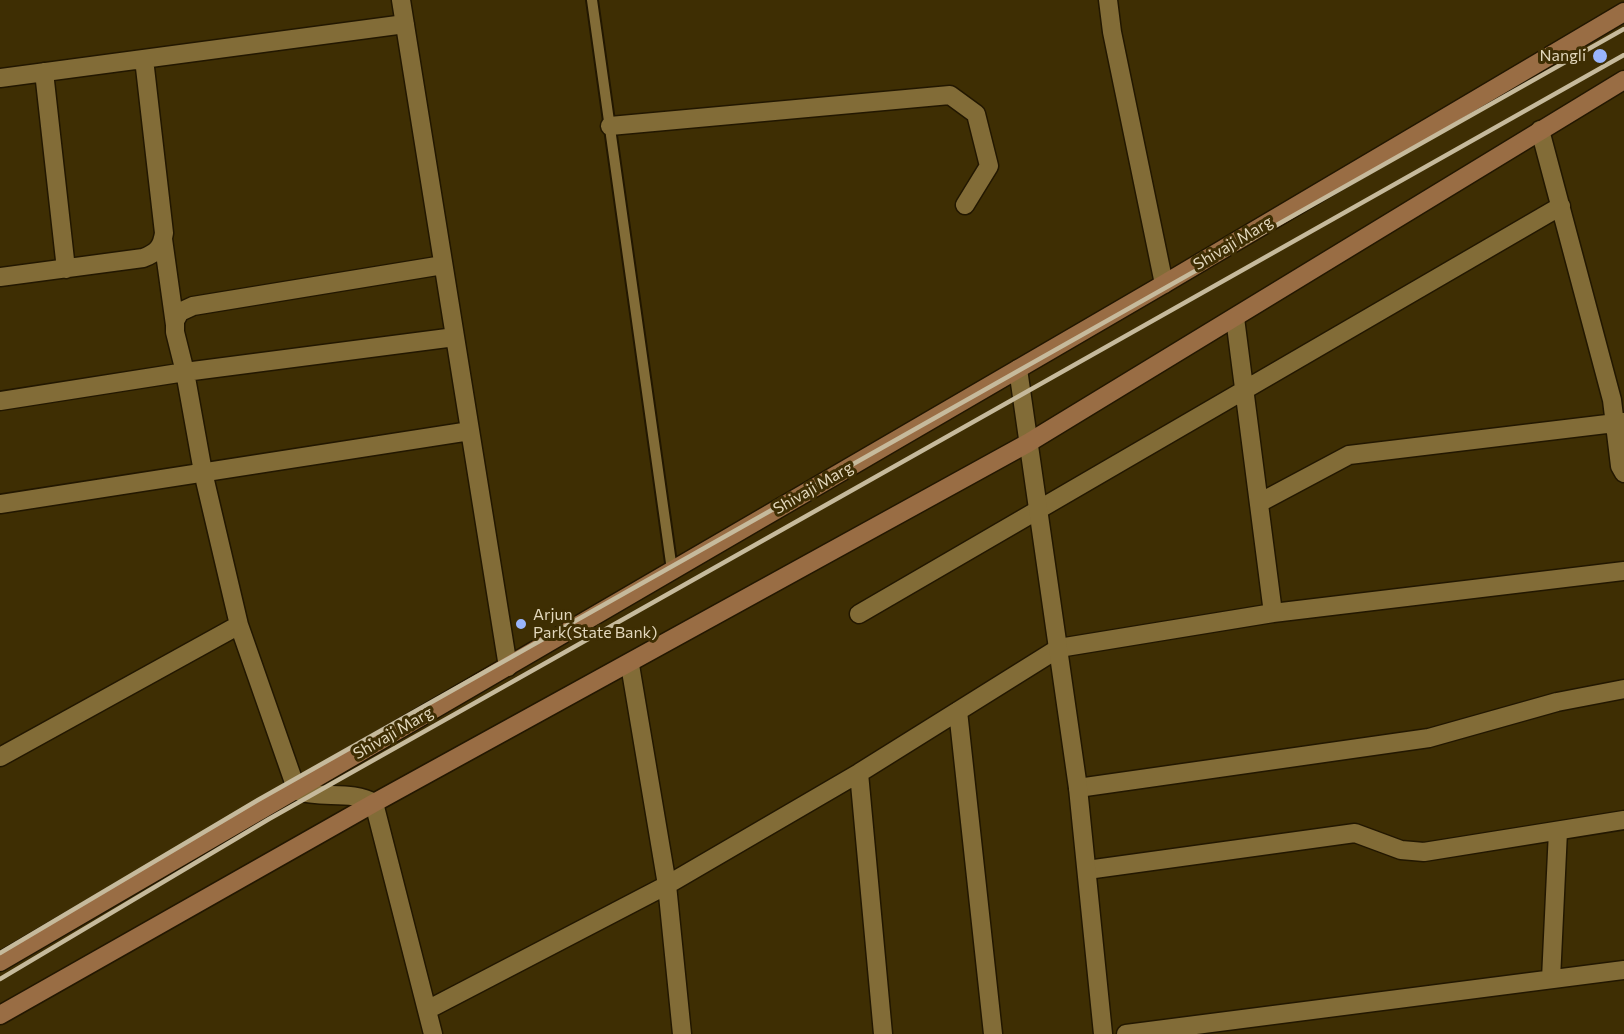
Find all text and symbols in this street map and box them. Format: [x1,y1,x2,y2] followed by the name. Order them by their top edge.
[1540,46,1586,66] place label: Nangli
[1591,47,1609,65] marker: Nangli
[1190,212,1276,274] street label: Shivaji Marg
[770,457,856,519] street label: Shivaji Marg
[533,605,657,643] place label: Arjun Park(State Bank)
[514,617,528,631] marker: Arjun Park(State Bank)
[350,702,436,764] street label: Shivaji Marg

